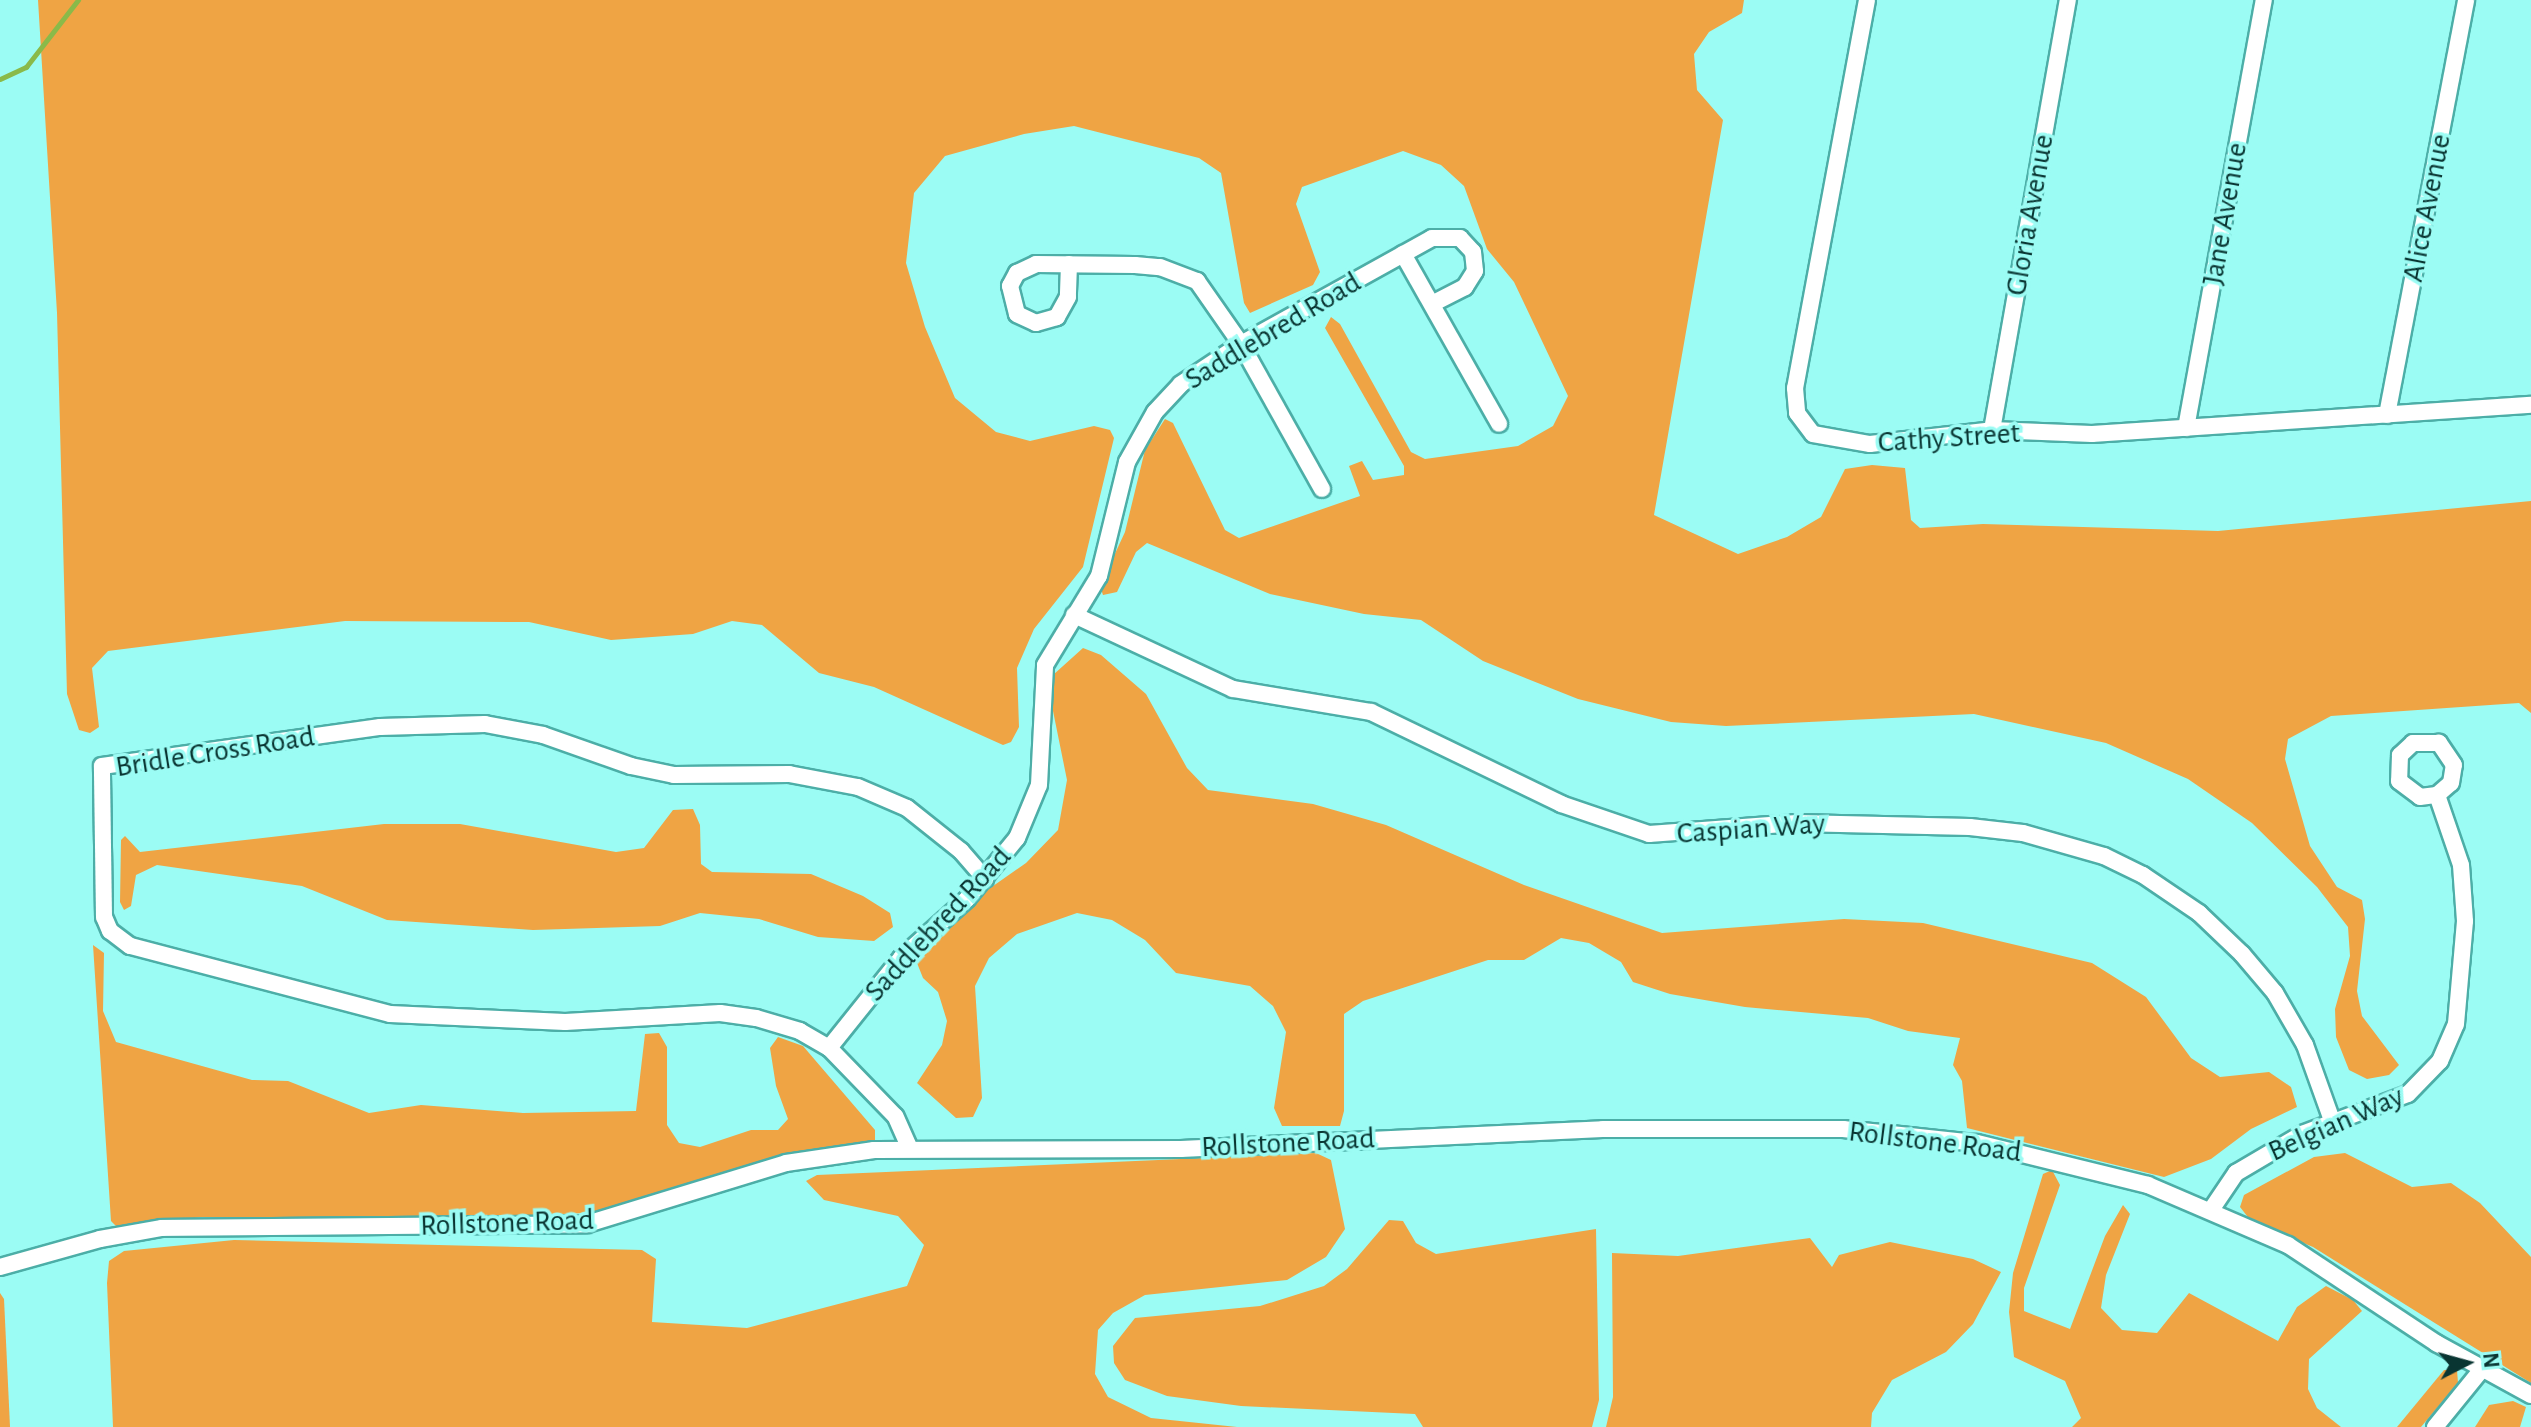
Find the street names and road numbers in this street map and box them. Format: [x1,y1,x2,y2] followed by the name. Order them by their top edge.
[2395,131,2459,285] street label: Alice Avenue
[1998,132,2062,298] street label: Gloria Avenue
[2195,140,2255,288] street label: Jane Avenue
[1179,264,1367,398] street label: Saddlebred Road
[1877,415,2021,461] street label: Cathy Street
[113,719,317,785] street label: Bridle Cross Road
[1676,806,1826,852] street label: Caspian Way
[857,839,1019,1009] street label: Saddlebred Road
[2263,1078,2409,1170] street label: Belgian Way
[1847,1114,2023,1170] street label: Rollstone Road
[1200,1120,1376,1166] street label: Rollstone Road
[420,1202,594,1244] street label: Rollstone Road

